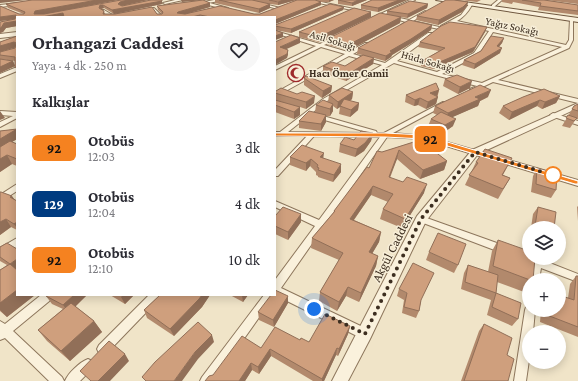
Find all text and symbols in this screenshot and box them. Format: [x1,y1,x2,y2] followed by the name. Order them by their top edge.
[484,14,540,39] street label: Yağız Sokağı
[308,27,358,54] street label: Asil Sokağı
[218,29,260,71] button: heart
[32,32,184,53] text: Orhangazi Caddesi
[400,48,456,75] street label: Hüda Sokağı
[32,58,127,73] text: Yaya · 4 dk · 250 m
[286,63,306,83] mosque icon: Hacı Ömer Camii
[309,67,389,79] place label: Hacı Ömer Camii
[32,94,89,110] text: Kalkışlar
[412,126,448,152] line badge: 92
[423,131,437,147] text: 92
[88,133,134,149] text: Otobüs
[47,140,61,156] text: 92
[235,140,260,156] text: 3 dk
[88,149,115,164] text: 12:03
[544,166,562,184] unlabelled marker
[88,189,134,205] text: Otobüs
[44,196,64,212] text: 129
[234,196,260,212] text: 4 dk
[88,205,115,220] text: 12:04
[369,211,416,284] street label: Akgül Caddesi
[522,221,566,369] map controls
[522,221,566,265] button: layers
[88,245,134,261] text: Otobüs
[47,252,61,268] text: 92
[229,252,260,268] text: 10 dk
[88,261,113,276] text: 12:10
[522,273,566,317] button: +
[304,299,324,319] your location
[522,325,566,369] button: −

